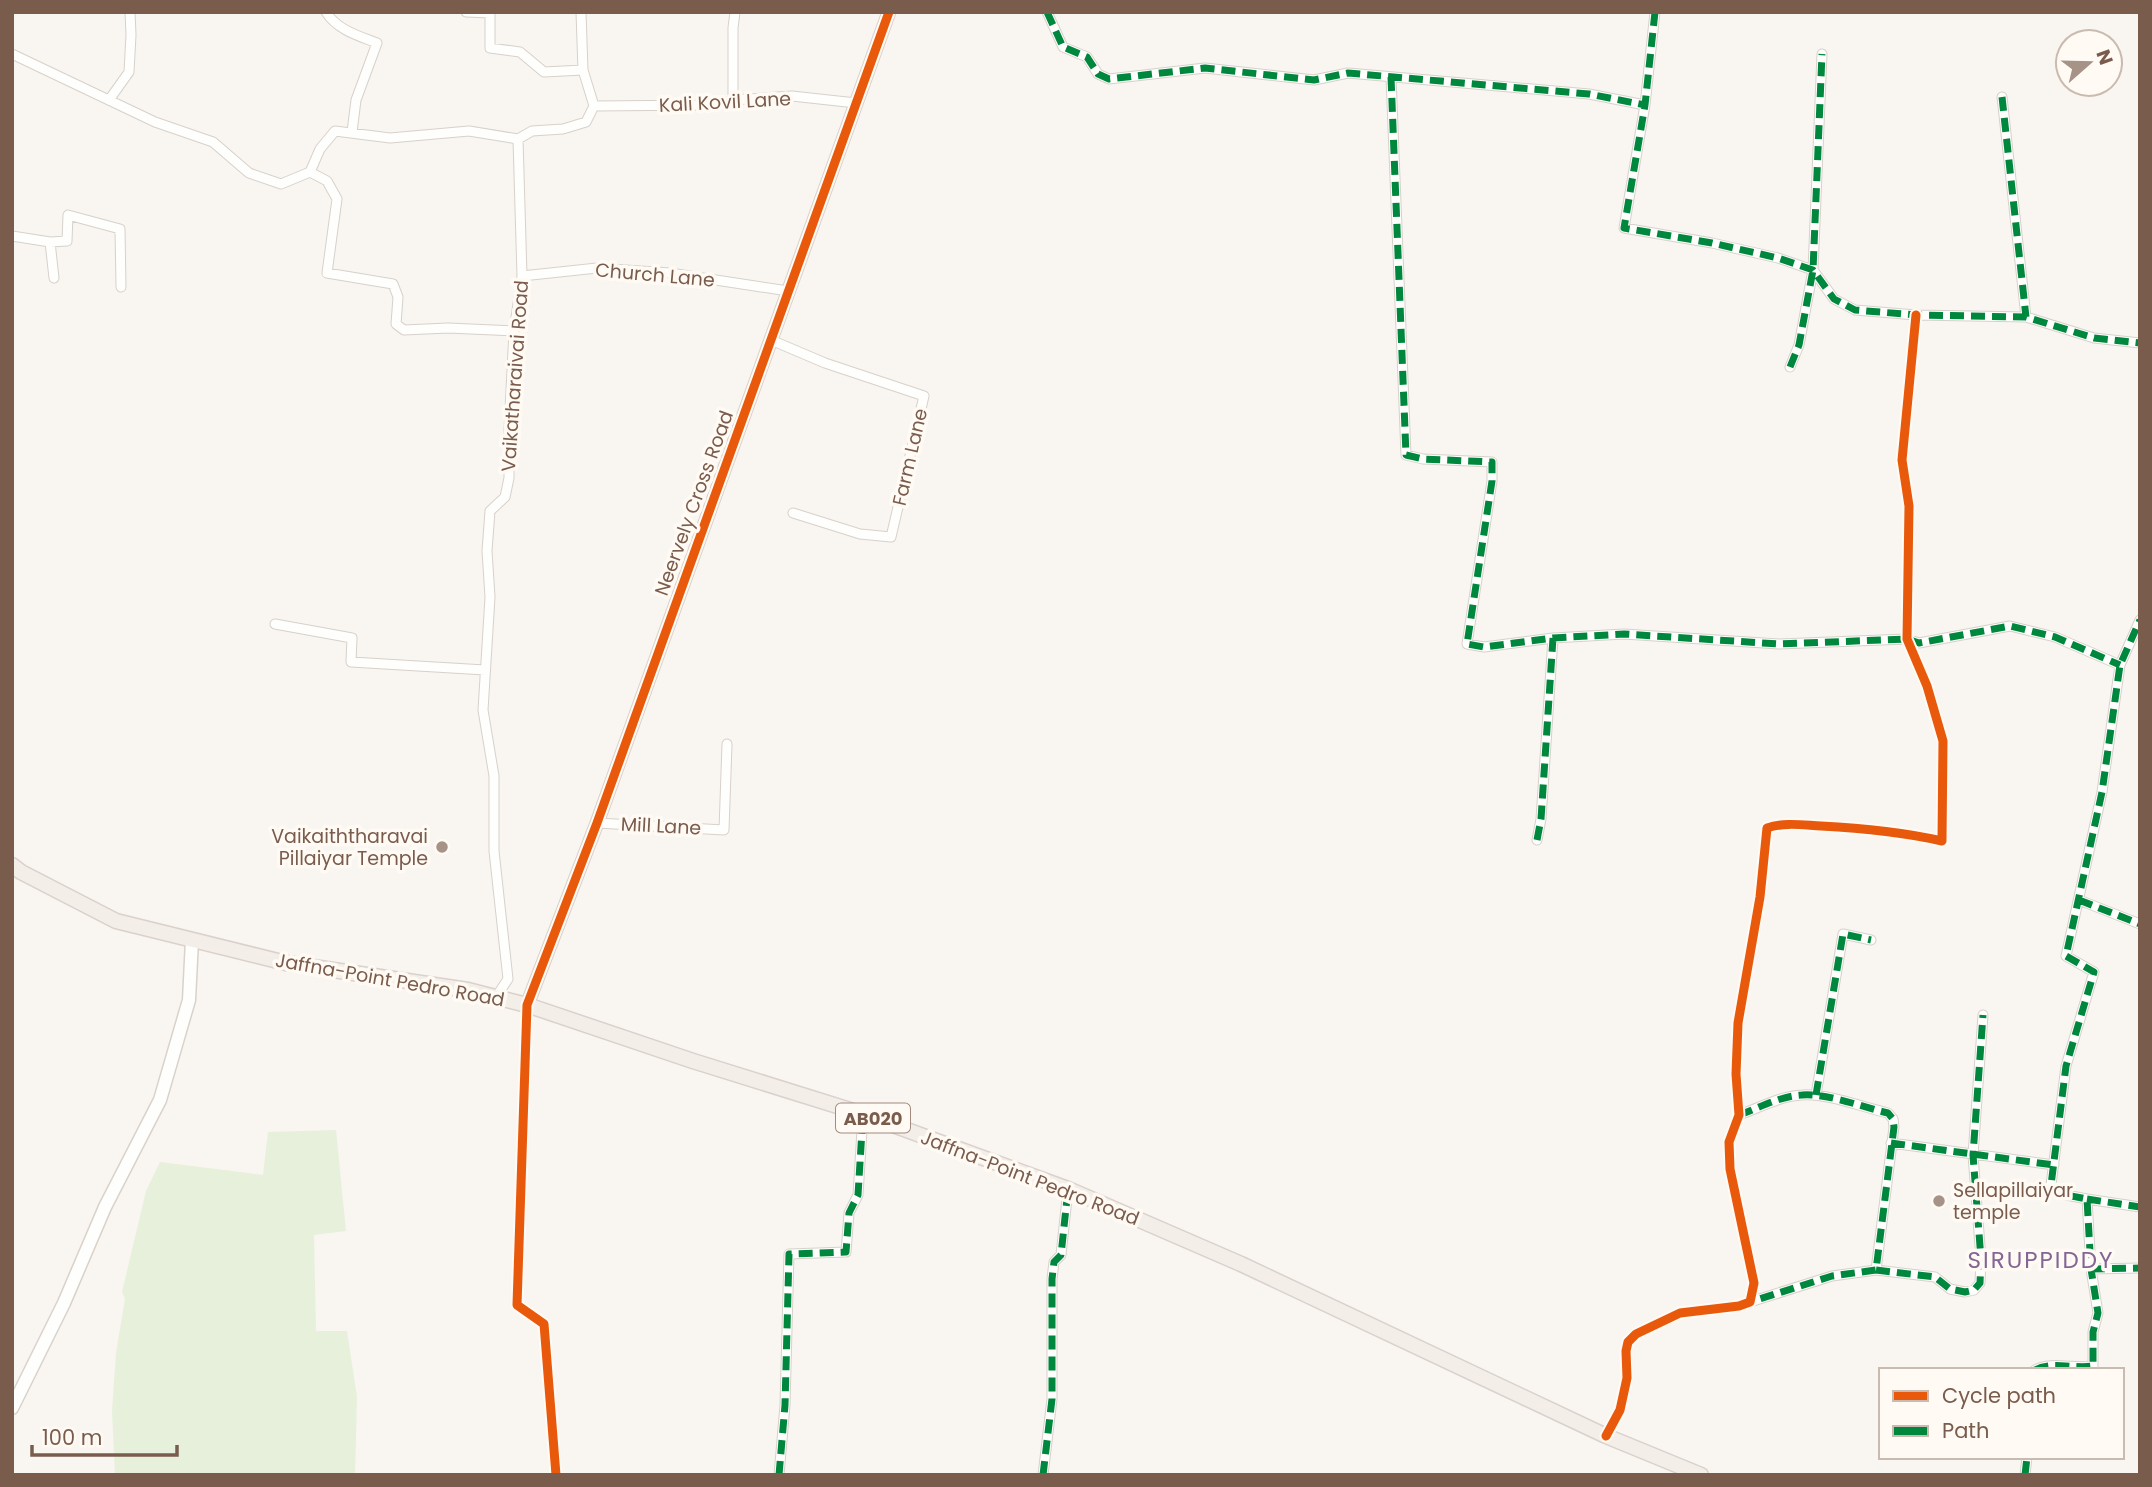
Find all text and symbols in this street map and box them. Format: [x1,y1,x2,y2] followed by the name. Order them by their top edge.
[2054,28,2124,98] north arrow
[2089,46,2120,69] text: N
[658,85,792,119] street label: Kali Kovil Lane
[594,256,716,294] street label: Church Lane
[495,279,535,473] street label: Vaikatharaivai Road
[886,406,934,508] street label: Farm Lane
[648,407,740,599] street label: Neervely Cross Road
[620,810,702,842] street label: Mill Lane
[271,823,428,872] place label: Vaikaiththaravai Pillaiyar Temple
[434,839,450,855] marker: Vaikaiththaravai Pillaiyar Temple
[273,947,507,1013] street label: Jaffna-Point Pedro Road
[836,1104,910,1133] road number: AB020
[917,1124,1143,1232] street label: Jaffna-Point Pedro Road
[1953,1177,2073,1226] place label: Sellapillaiyar temple
[1931,1193,1947,1209] marker: Sellapillaiyar temple
[1968,1244,2114,1276] district label: SIRUPPIDDY
[1879,1368,2124,1459] legend
[1942,1381,2056,1410] text: Cycle path
[32,1414,177,1458] scale bar
[1942,1416,1989,1445] text: Path
[42,1423,102,1452] text: 100 m

